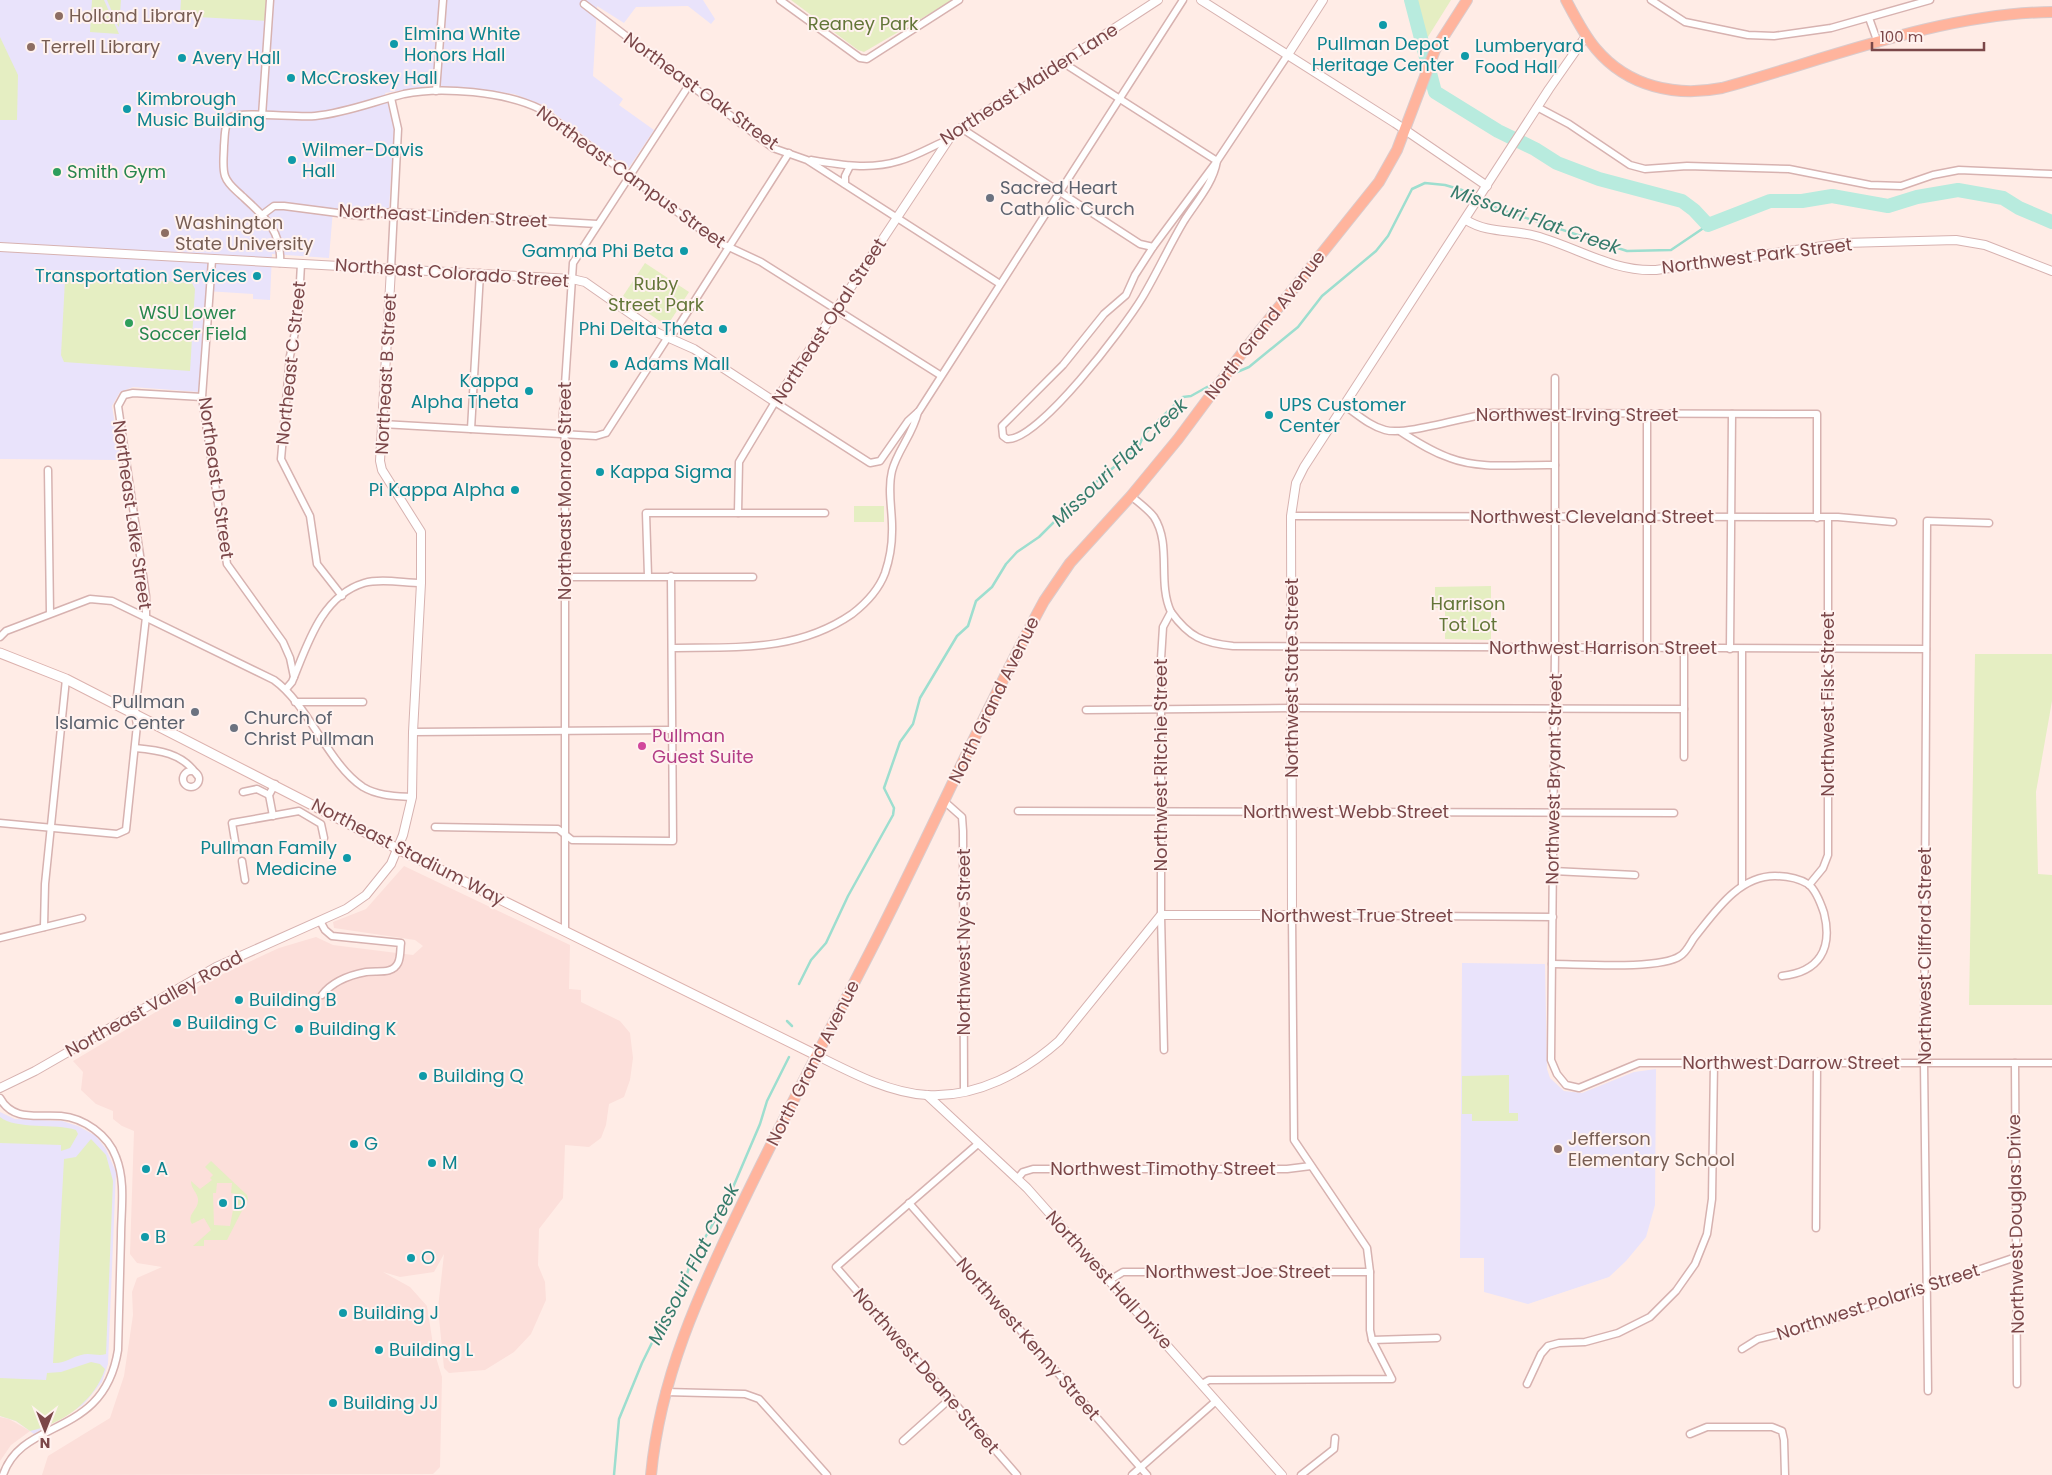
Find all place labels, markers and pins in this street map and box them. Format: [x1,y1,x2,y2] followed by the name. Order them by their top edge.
[69,3,203,28] place label: Holland Library
[53,10,65,22] marker: Holland Library
[1377,19,1389,31] marker: Pullman Depot Heritage Center
[404,21,520,67] place label: Elmina White Honors Hall
[1312,31,1455,77] place label: Pullman Depot Heritage Center
[1475,33,1584,79] place label: Lumberyard Food Hall
[41,34,160,59] place label: Terrell Library
[388,38,400,50] marker: Elmina White Honors Hall
[25,41,37,53] marker: Terrell Library
[192,45,281,70] place label: Avery Hall
[1459,50,1471,62] marker: Lumberyard Food Hall
[176,52,188,64] marker: Avery Hall
[301,65,438,90] place label: McCroskey Hall
[285,72,297,84] marker: McCroskey Hall
[137,86,265,132] place label: Kimbrough Music Building
[121,103,133,115] marker: Kimbrough Music Building
[302,137,424,183] place label: Wilmer-Davis Hall
[286,154,298,166] marker: Wilmer-Davis Hall
[67,159,166,184] place label: Smith Gym
[51,166,63,178] marker: Smith Gym
[1000,175,1135,221] place label: Sacred Heart Catholic Curch
[984,192,996,204] marker: Sacred Heart Catholic Curch
[175,210,313,256] place label: Washington State University
[159,227,171,239] marker: Washington State University
[522,238,674,263] place label: Gamma Phi Beta
[678,245,690,257] marker: Gamma Phi Beta
[35,263,247,288] place label: Transportation Services
[251,270,263,282] marker: Transportation Services
[139,300,247,346] place label: WSU Lower Soccer Field
[579,316,713,341] place label: Phi Delta Theta
[123,317,135,329] marker: WSU Lower Soccer Field
[717,323,729,335] marker: Phi Delta Theta
[624,351,730,376] place label: Adams Mall
[608,358,620,370] marker: Adams Mall
[411,368,519,414] place label: Kappa Alpha Theta
[523,385,535,397] marker: Kappa Alpha Theta
[1279,392,1407,438] place label: UPS Customer Center
[1263,409,1275,421] marker: UPS Customer Center
[610,459,732,484] place label: Kappa Sigma
[594,466,606,478] marker: Kappa Sigma
[369,477,505,502] place label: Pi Kappa Alpha
[509,484,521,496] marker: Pi Kappa Alpha
[55,689,185,735] place label: Pullman Islamic Center
[244,705,374,751] place label: Church of Christ Pullman
[189,706,201,718] marker: Pullman Islamic Center
[228,722,240,734] marker: Church of Christ Pullman
[652,723,754,769] place label: Pullman Guest Suite
[636,740,648,752] marker: Pullman Guest Suite
[200,835,337,881] place label: Pullman Family Medicine
[341,852,353,864] marker: Pullman Family Medicine
[249,987,337,1012] place label: Building B
[233,994,245,1006] marker: Building B
[187,1010,277,1035] place label: Building C
[309,1016,396,1041] place label: Building K
[171,1017,183,1029] marker: Building C
[293,1023,305,1035] marker: Building K
[433,1063,524,1088] place label: Building Q
[417,1070,429,1082] marker: Building Q
[1568,1126,1735,1172] place label: Jefferson Elementary School
[364,1131,378,1156] place label: G
[348,1138,360,1150] marker: G
[1552,1143,1564,1155] marker: Jefferson Elementary School
[442,1150,458,1175] place label: M
[156,1156,168,1181] place label: A
[426,1157,438,1169] marker: M
[140,1163,152,1175] marker: A
[233,1190,246,1215] place label: D
[217,1197,229,1209] marker: D
[155,1224,166,1249] place label: B
[139,1231,151,1243] marker: B
[421,1245,435,1270] place label: O
[405,1252,417,1264] marker: O
[353,1300,439,1325] place label: Building J
[337,1307,349,1319] marker: Building J
[389,1337,473,1362] place label: Building L
[373,1344,385,1356] marker: Building L
[343,1390,439,1415] place label: Building JJ
[327,1397,339,1409] marker: Building JJ

